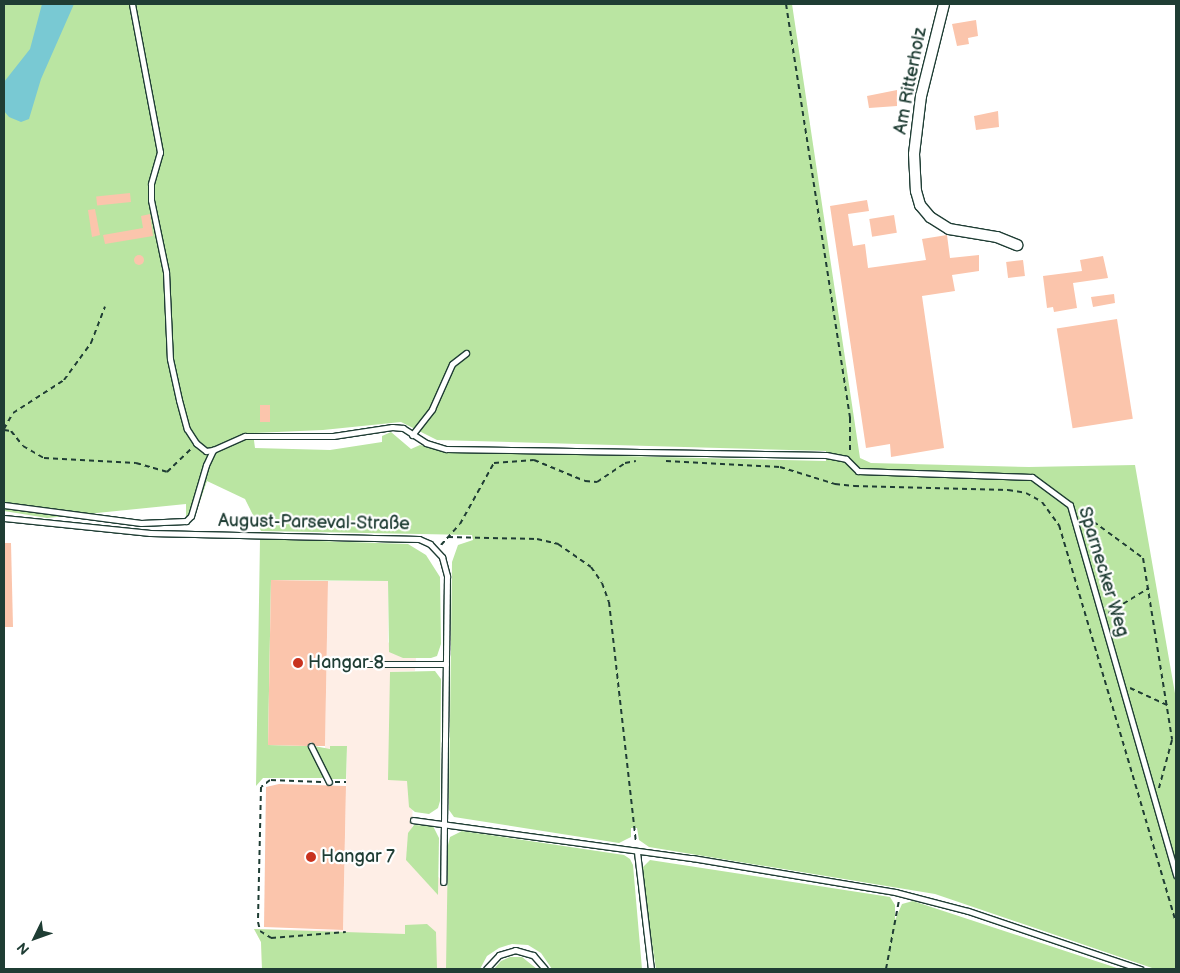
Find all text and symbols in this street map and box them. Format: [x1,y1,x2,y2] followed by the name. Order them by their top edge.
[890,26,932,136] street label: Am Ritterholz
[1073,504,1133,640] street label: Sparnecker Weg
[218,511,410,535] street label: August-Parseval-Straße
[308,652,384,674] place label: Hangar 8
[292,657,304,669] marker: Hangar 8
[321,846,395,868] place label: Hangar 7
[305,851,317,863] marker: Hangar 7
[10,913,60,963] north arrow
[14,939,33,958] text: N

